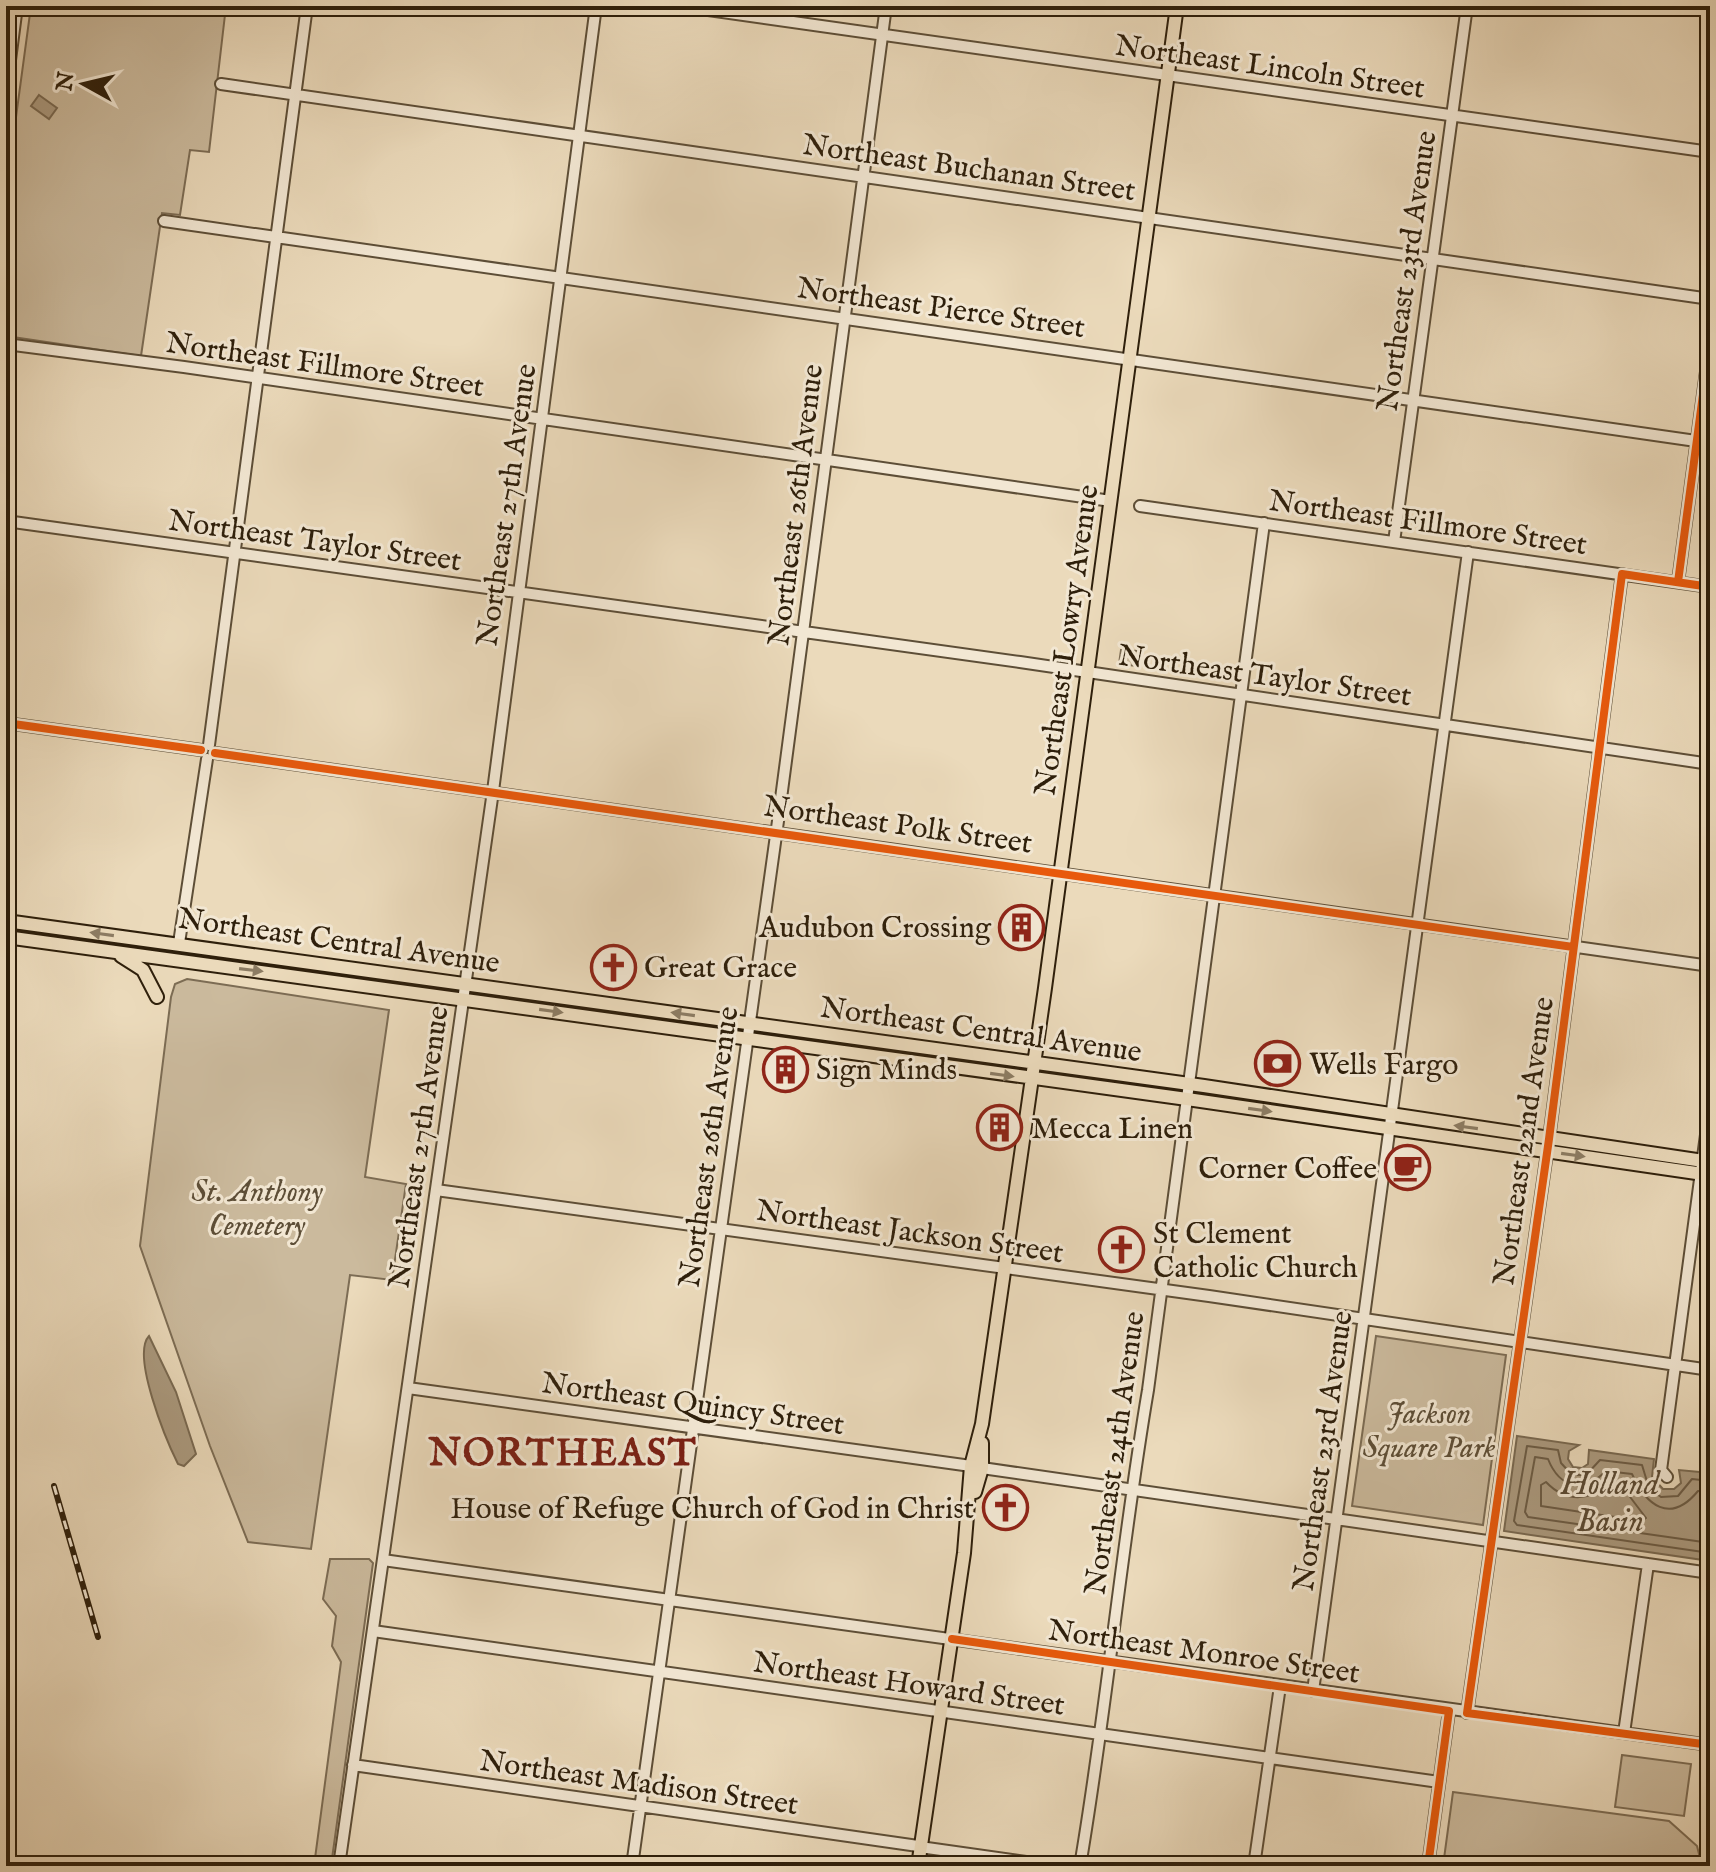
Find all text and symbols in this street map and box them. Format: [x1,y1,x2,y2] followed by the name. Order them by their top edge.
[1113,27,1427,109] street label: Northeast Lincoln Street
[44,44,124,124] north arrow
[51,70,81,94] text: N
[800,127,1138,211] street label: Northeast Buchanan Street
[1369,128,1446,414] street label: Northeast 23rd Avenue
[794,270,1087,348] street label: Northeast Pierce Street
[163,325,486,407] street label: Northeast Fillmore Street
[469,362,547,649] street label: Northeast 27th Avenue
[761,362,833,648] street label: Northeast 26th Avenue
[1027,482,1109,798] street label: Northeast Lowry Avenue
[1266,483,1589,565] street label: Northeast Fillmore Street
[166,503,464,581] street label: Northeast Taylor Street
[1116,638,1414,716] street label: Northeast Taylor Street
[761,788,1034,864] street label: Northeast Polk Street
[175,901,502,983] street label: Northeast Central Avenue
[998,903,1046,951] building icon: Audubon Crossing
[758,910,992,948] place label: Audubon Crossing
[89,927,114,940] one-way arrow
[589,943,637,991] church icon: Great Grace
[644,950,797,988] place label: Great Grace
[239,963,264,976] one-way arrow
[817,990,1144,1072] street label: Northeast Central Avenue
[1486,995,1564,1288] street label: Northeast 22nd Avenue
[381,1004,459,1291] street label: Northeast 27th Avenue
[671,1004,749,1290] street label: Northeast 26th Avenue
[539,1005,564,1018] one-way arrow
[670,1007,695,1020] one-way arrow
[1254,1040,1302,1088] bank icon: Wells Fargo
[761,1045,809,1093] building icon: Sign Minds
[1309,1047,1458,1085] place label: Wells Fargo
[816,1052,957,1090] place label: Sign Minds
[990,1069,1015,1082] one-way arrow
[976,1104,1024,1152] building icon: Mecca Linen
[1248,1104,1273,1117] one-way arrow
[1031,1111,1193,1149] place label: Mecca Linen
[1454,1120,1479,1133] one-way arrow
[1384,1144,1432,1192] cafe icon: Corner Coffee
[1561,1149,1586,1162] one-way arrow
[1198,1151,1377,1189] place label: Corner Coffee
[191,1174,324,1246] park label: St. Anthony Cemetery
[754,1193,1066,1273] street label: Northeast Jackson Street
[1153,1216,1358,1288] place label: St Clement Catholic Church
[1098,1226,1146,1274] church icon: St Clement Catholic Church
[1285,1308,1362,1594] street label: Northeast 23rd Avenue
[1077,1309,1155,1597] street label: Northeast 24th Avenue
[539,1365,847,1445] street label: Northeast Quincy Street
[1362,1396,1496,1468] park label: Jackson Square Park
[427,1431,698,1479] district label: NORTHEAST
[1560,1465,1661,1543] water label: Holland Basin
[981,1484,1029,1532] church icon: House of Refuge Church of God in Christ
[450,1491,974,1529] place label: House of Refuge Church of God in Christ
[1045,1612,1362,1694] street label: Northeast Monroe Street
[750,1644,1067,1726] street label: Northeast Howard Street
[477,1743,800,1825] street label: Northeast Madison Street

